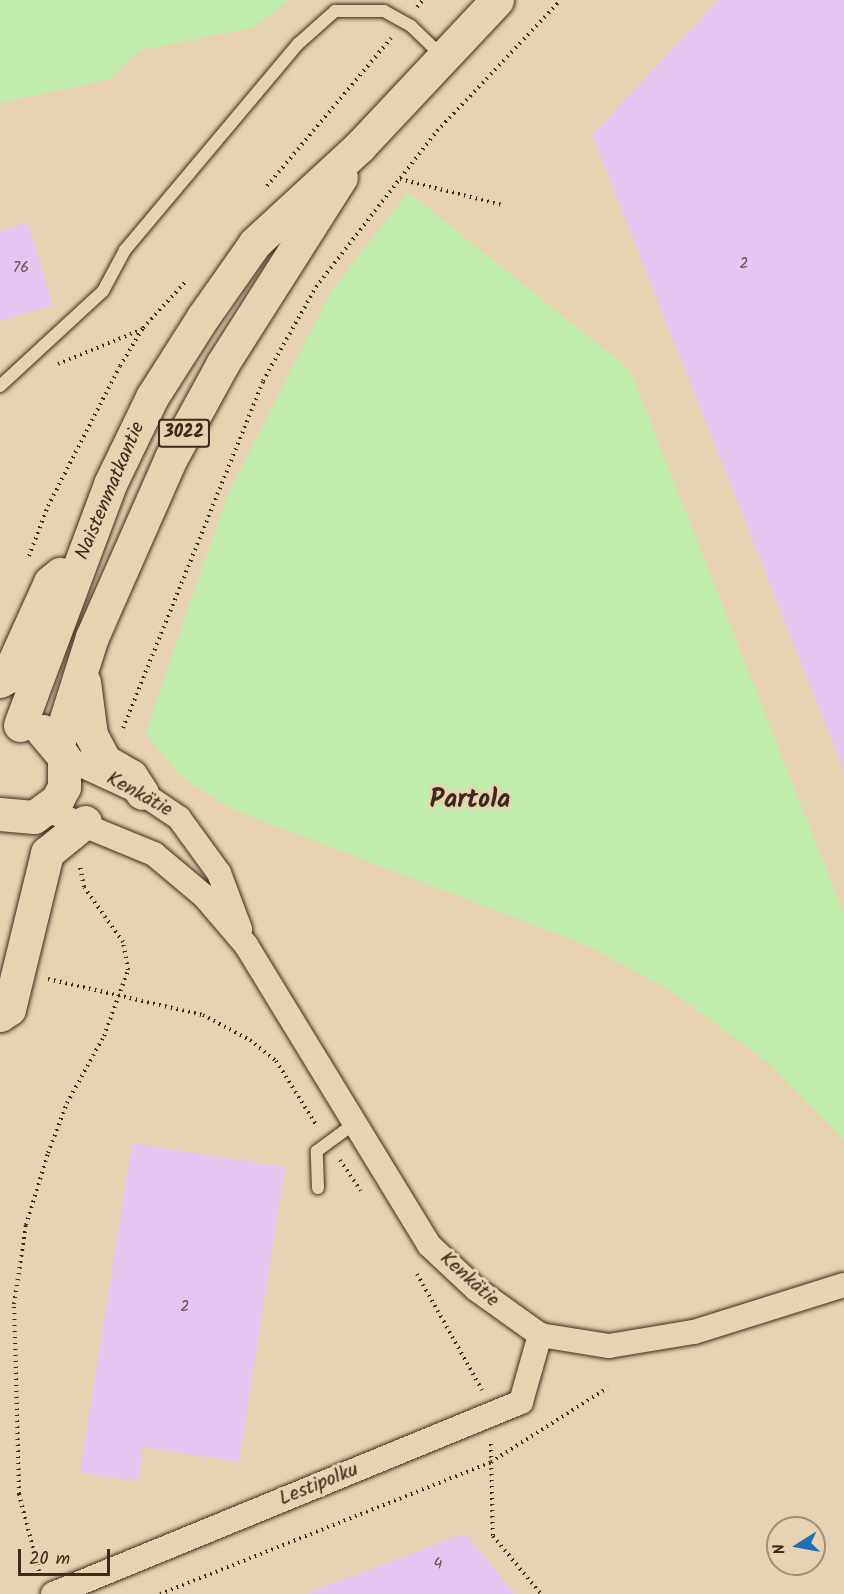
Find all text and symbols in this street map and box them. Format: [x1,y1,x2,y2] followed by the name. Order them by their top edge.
[739,254,749,274] house number: 2
[13,258,29,278] house number: 76
[71,418,151,564] street label: Naistenmatkantie
[157,418,211,448] road number: 3022
[102,767,176,823] street label: Kenkätie
[430,785,510,817] district label: Partola
[434,1247,504,1313] street label: Kenkätie
[180,1297,190,1317] house number: 2
[276,1458,362,1512] street label: Lestipolku
[766,1516,826,1576] north arrow
[21,1537,112,1575] scale bar
[767,1542,793,1557] text: N
[29,1545,70,1574] text: 20 m
[434,1554,442,1574] house number: 4

